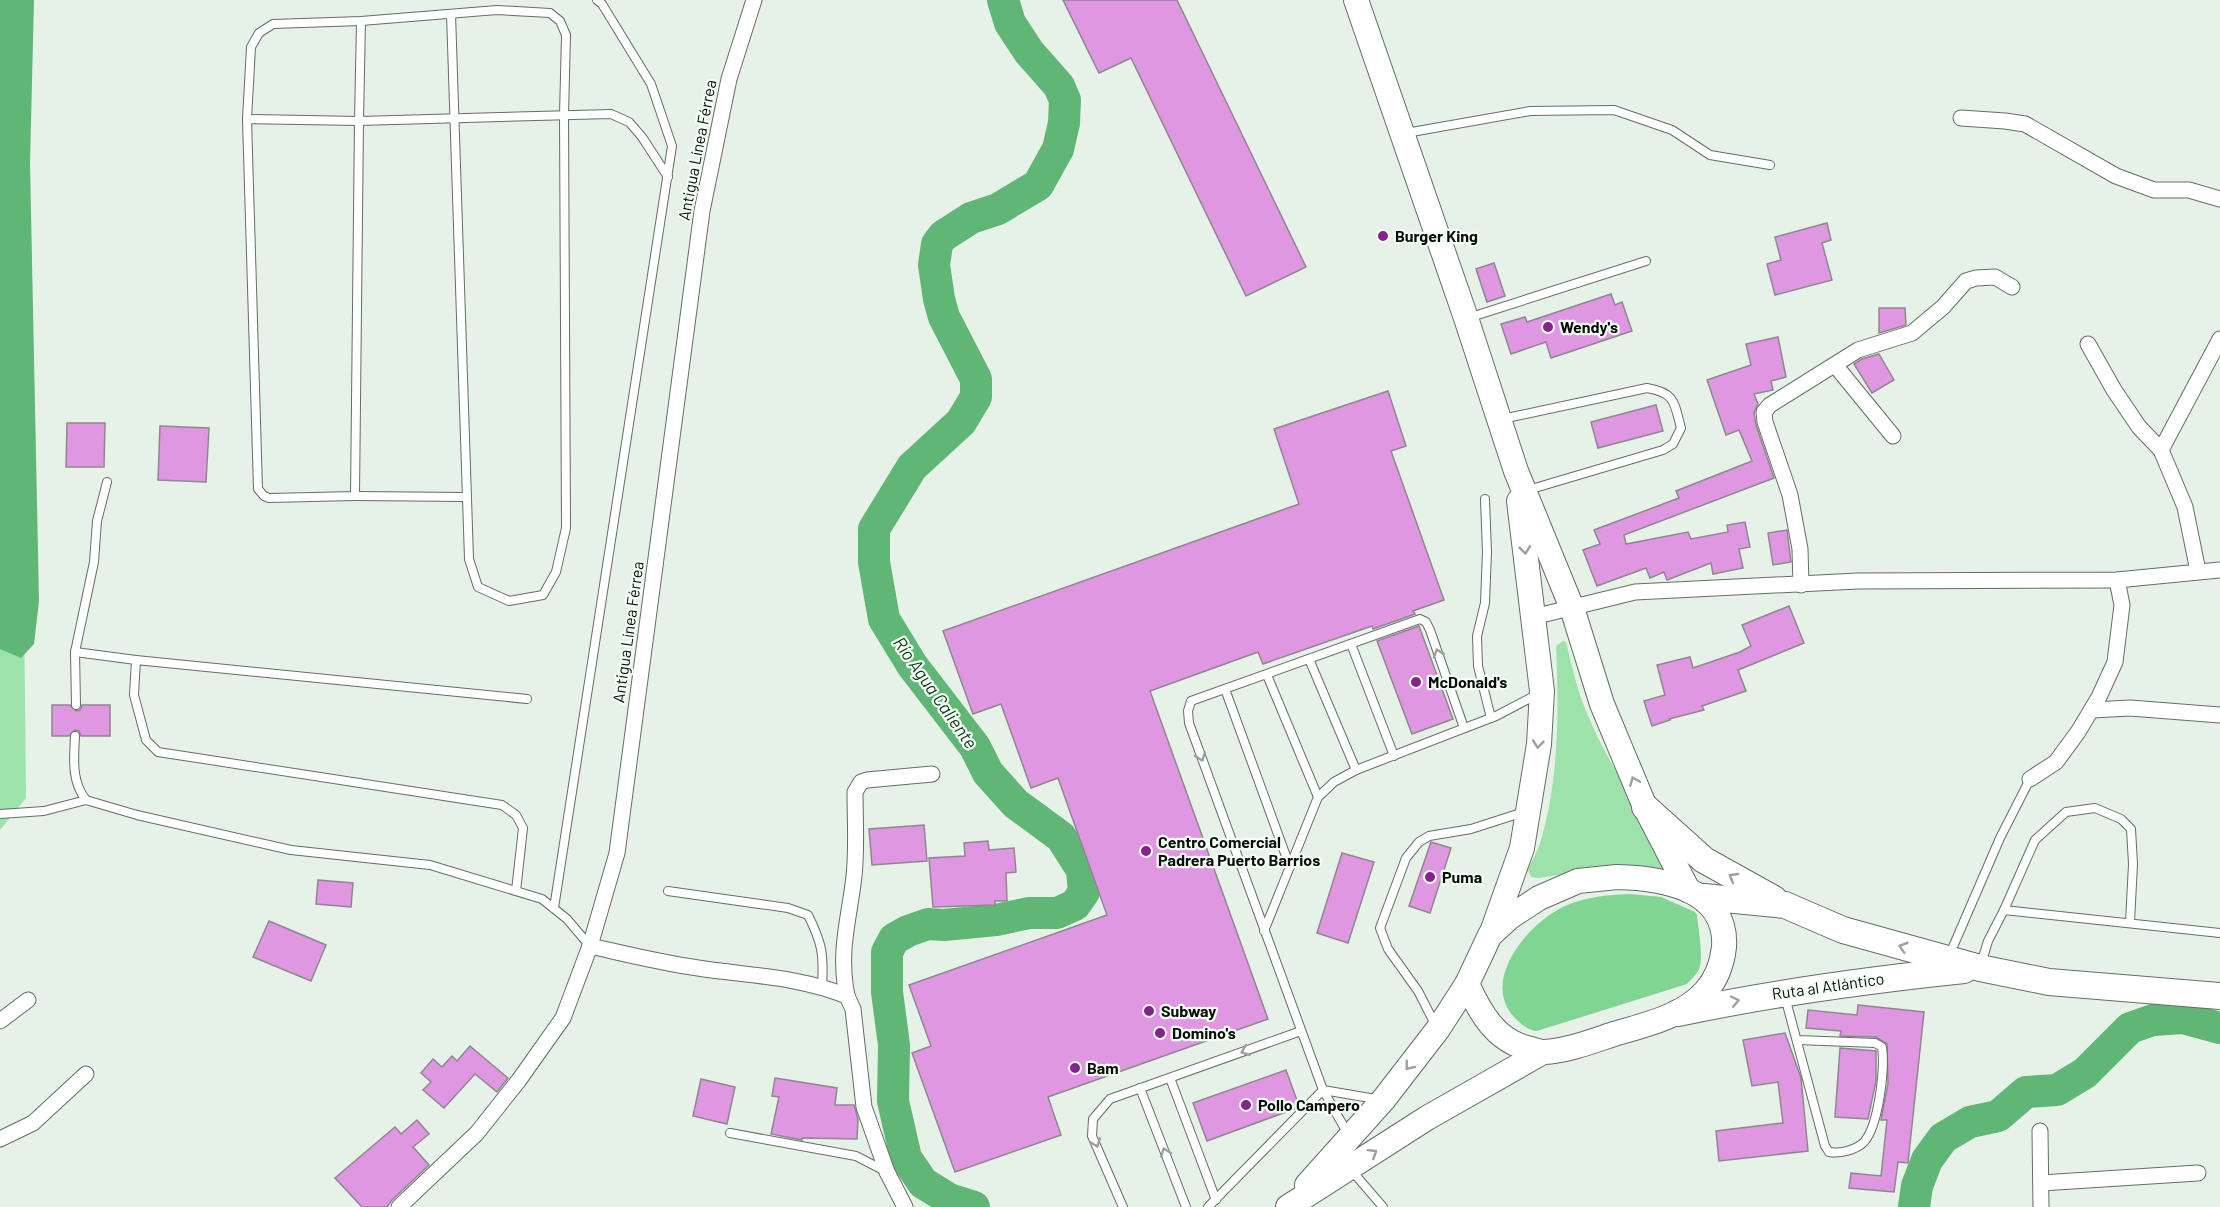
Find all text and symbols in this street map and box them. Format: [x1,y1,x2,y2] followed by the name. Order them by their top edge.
[674,78,719,222] street label: Antigua Línea Férrea
[1395,226,1478,245] place label: Burger King
[1376,229,1390,243] marker: Burger King
[1560,317,1618,336] place label: Wendy's
[1541,320,1555,334] marker: Wendy's
[1519,546,1531,555] one-way arrow
[608,560,647,704] street label: Antigua Línea Férrea
[889,632,983,753] water label: Río Agua Caliente
[1432,648,1445,659] one-way arrow
[1428,672,1507,691] place label: McDonald's
[1409,675,1423,689] marker: McDonald's
[1532,740,1545,749] one-way arrow
[1194,751,1207,762] one-way arrow
[1629,776,1641,787] one-way arrow
[1158,832,1320,869] place label: Centro Comercial Padrera Puerto Barrios
[1139,844,1153,858] marker: Centro Comercial Padrera Puerto Barrios
[1442,867,1482,886] place label: Puma
[1423,870,1437,884] marker: Puma
[1729,873,1739,885] one-way arrow
[1898,942,1909,954] one-way arrow
[1770,968,1885,1003] street label: Ruta al Atlántico
[1730,995,1740,1008] one-way arrow
[1161,1001,1216,1020] place label: Subway
[1142,1004,1156,1018] marker: Subway
[1172,1023,1236,1042] place label: Domino's
[1153,1026,1167,1040] marker: Domino's
[1241,1044,1251,1057] one-way arrow
[1087,1058,1119,1077] place label: Bam
[1406,1059,1417,1070] one-way arrow
[1068,1061,1082,1075] marker: Bam
[1258,1095,1360,1114] place label: Pollo Campero
[1239,1098,1253,1112] marker: Pollo Campero
[1088,1137,1101,1148] one-way arrow
[1160,1148,1172,1159] one-way arrow
[1366,1149,1377,1160] one-way arrow

